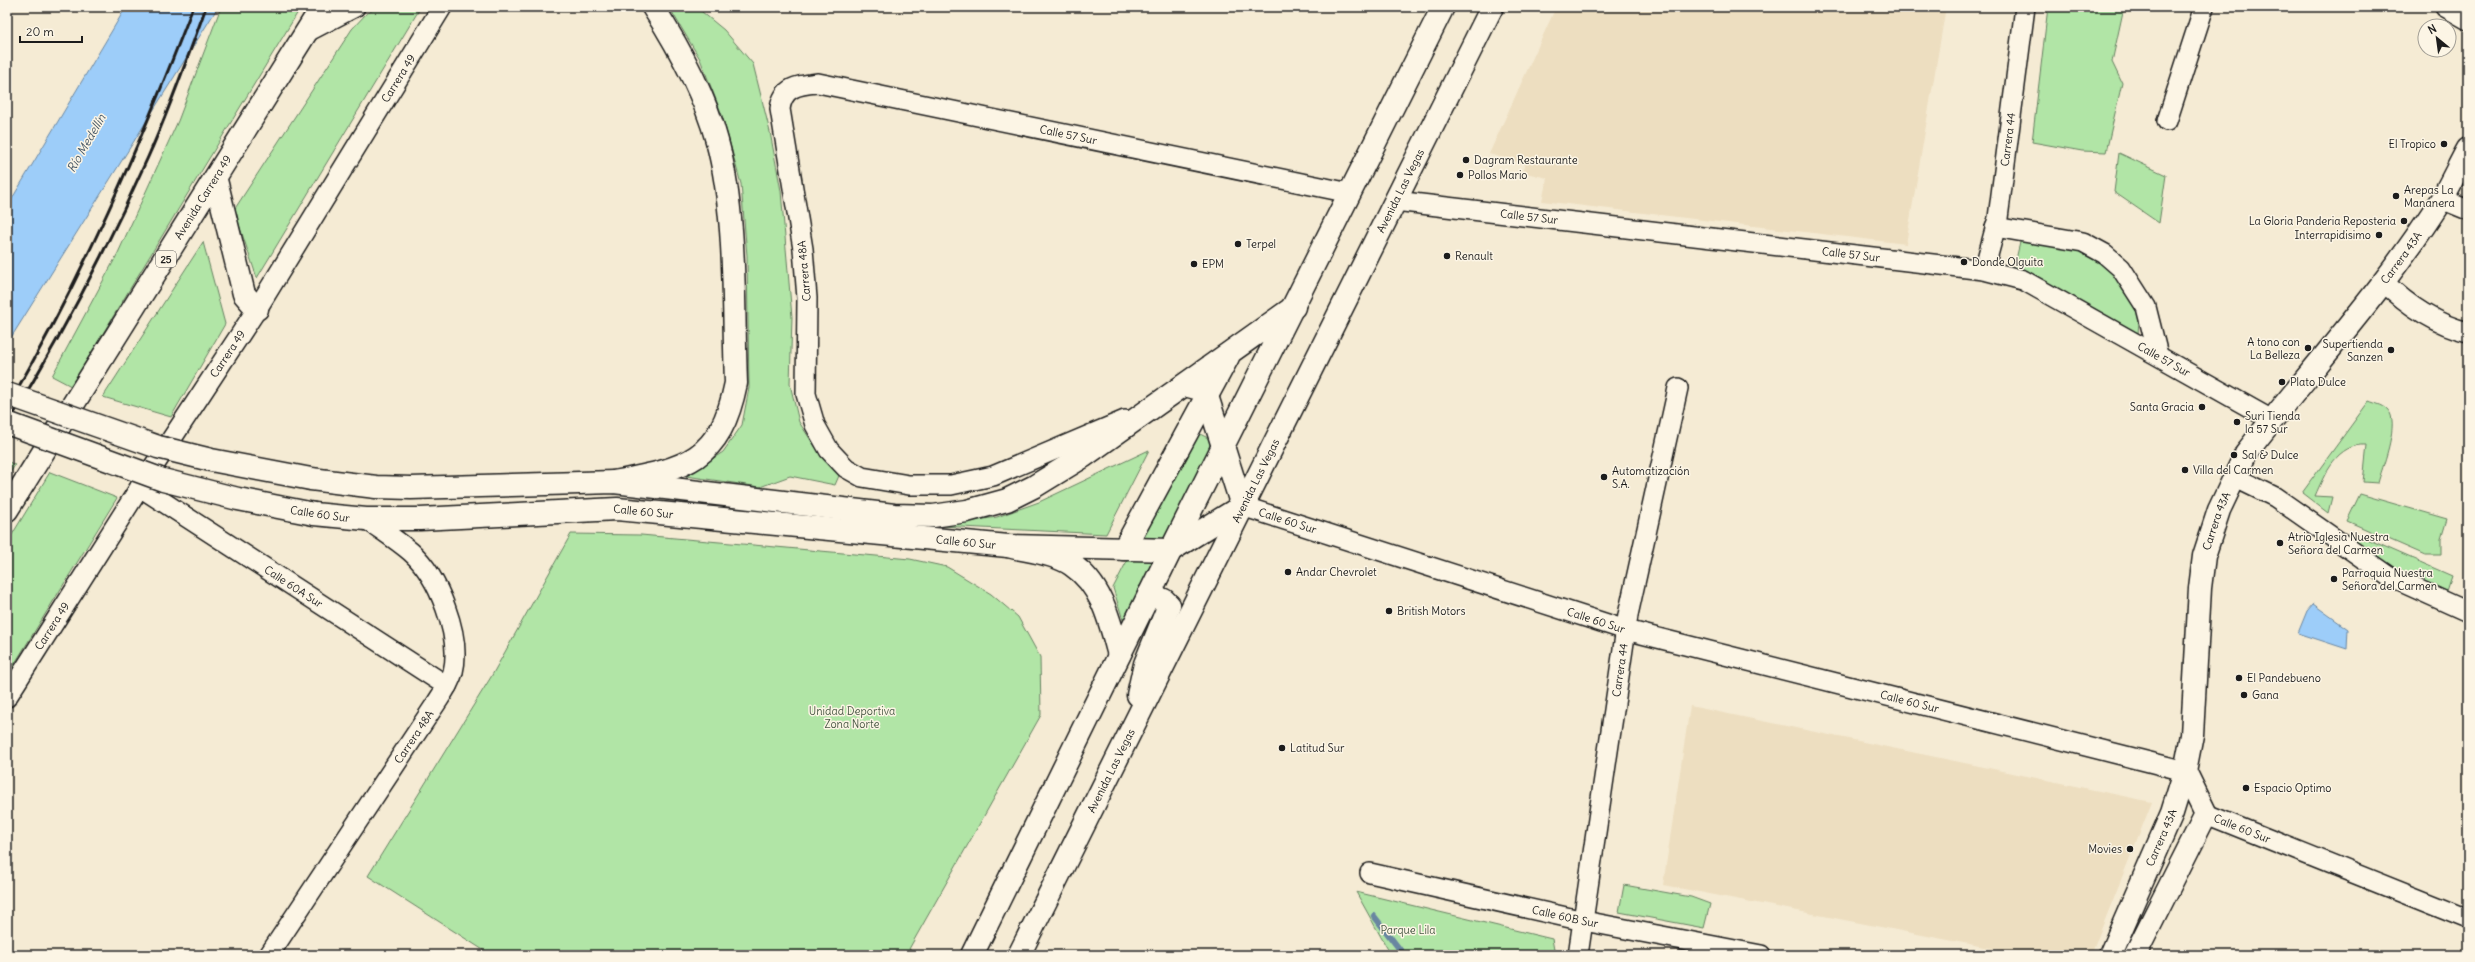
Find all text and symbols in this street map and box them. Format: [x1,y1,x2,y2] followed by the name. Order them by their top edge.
[20,18,82,44] scale bar
[2417,18,2457,58] north arrow
[2425,21,2439,37] text: N
[26,24,54,39] text: 20 m
[378,52,418,105] street label: Carrera 49
[63,110,109,175] water label: Río Medellín
[1998,112,2018,167] street label: Carrera 44
[1038,122,1099,148] street label: Calle 57 Sur
[2388,137,2436,151] place label: El Tropico
[2439,139,2449,149] marker: El Tropico
[1373,146,1427,235] street label: Avenida Las Vegas
[171,153,234,242] street label: Avenida Carrera 49
[1474,153,1578,167] place label: Dagram Restaurante
[1461,155,1471,165] marker: Dagram Restaurante
[1468,168,1528,182] place label: Pollos Mario
[1455,170,1465,180] marker: Pollos Mario
[2404,183,2455,210] place label: Arepas La Mananera
[2391,191,2401,201] marker: Arepas La Mananera
[1499,206,1559,227] street label: Calle 57 Sur
[2249,214,2396,228] place label: La Gloria Panderia Reposteria
[2399,216,2409,226] marker: La Gloria Panderia Reposteria
[2294,228,2371,242] place label: Interrapidisimo
[2378,229,2425,286] street label: Carrera 43A
[2374,230,2384,240] marker: Interrapidisimo
[1246,237,1276,251] place label: Terpel
[1233,239,1243,249] marker: Terpel
[794,240,814,302] street label: Carrera 48A
[1821,244,1881,265] street label: Calle 57 Sur
[1455,249,1493,263] place label: Renault
[156,251,176,267] road number: 25
[1442,251,1452,261] marker: Renault
[1972,255,2043,269] place label: Donde Olguita
[1202,257,1224,271] place label: EPM
[1959,257,1969,267] marker: Donde Olguita
[1189,259,1199,269] marker: EPM
[207,327,248,380] street label: Carrera 49
[2247,335,2300,362] place label: A tono con La Belleza
[2323,337,2383,364] place label: Supertienda Sanzen
[2135,339,2193,380] street label: Calle 57 Sur
[2303,343,2313,353] marker: A tono con La Belleza
[2386,345,2396,355] marker: Supertienda Sanzen
[2290,375,2346,389] place label: Plato Dulce
[2277,377,2287,387] marker: Plato Dulce
[2130,400,2194,414] place label: Santa Gracia
[2197,402,2207,412] marker: Santa Gracia
[2245,409,2300,436] place label: Suri Tienda la 57 Sur
[2232,417,2242,427] marker: Suri Tienda la 57 Sur
[1229,436,1282,525] street label: Avenida Las Vegas
[2242,448,2299,462] place label: Sal & Dulce
[2229,450,2239,460] marker: Sal & Dulce
[2193,463,2273,477] place label: Villa del Carmen
[1612,464,1690,491] place label: Automatización S.A.
[2180,465,2190,475] marker: Villa del Carmen
[1599,472,1609,482] marker: Automatización S.A.
[2199,490,2233,552] street label: Carrera 43A
[613,502,675,521] street label: Calle 60 Sur
[289,503,351,525] street label: Calle 60 Sur
[1257,505,1319,537] street label: Calle 60 Sur
[2288,530,2389,557] place label: Atrio Iglesia Nuestra Señora del Carmen
[935,532,997,552] street label: Calle 60 Sur
[2275,538,2285,548] marker: Atrio Iglesia Nuestra Señora del Carmen
[262,562,326,611] street label: Calle 60A Sur
[1296,565,1377,579] place label: Andar Chevrolet
[2342,566,2437,593] place label: Parroquia Nuestra Señora del Carmen
[1283,567,1293,577] marker: Andar Chevrolet
[2329,574,2339,584] marker: Parroquia Nuestra Señora del Carmen
[32,599,72,653] street label: Carrera 49
[1397,604,1466,618] place label: British Motors
[1565,604,1627,636] street label: Calle 60 Sur
[1384,606,1394,616] marker: British Motors
[1609,642,1631,698] street label: Carrera 44
[2247,671,2321,685] place label: El Pandebueno
[2234,673,2244,683] marker: El Pandebueno
[1879,687,1941,716] street label: Calle 60 Sur
[2252,688,2279,702] place label: Gana
[2239,690,2249,700] marker: Gana
[809,704,895,731] park label: Unidad Deportiva Zona Norte
[391,707,437,766] street label: Carrera 48A
[1084,726,1138,815] street label: Avenida Las Vegas
[1290,741,1345,755] place label: Latitud Sur
[1277,743,1287,753] marker: Latitud Sur
[2254,781,2332,795] place label: Espacio Optimo
[2241,783,2251,793] marker: Espacio Optimo
[2143,808,2180,868] street label: Carrera 43A
[2212,811,2273,846] street label: Calle 60 Sur
[2088,842,2122,856] place label: Movies
[2125,844,2135,854] marker: Movies
[1531,903,1600,931] street label: Calle 60B Sur
[1380,923,1436,937] park label: Parque Lila

